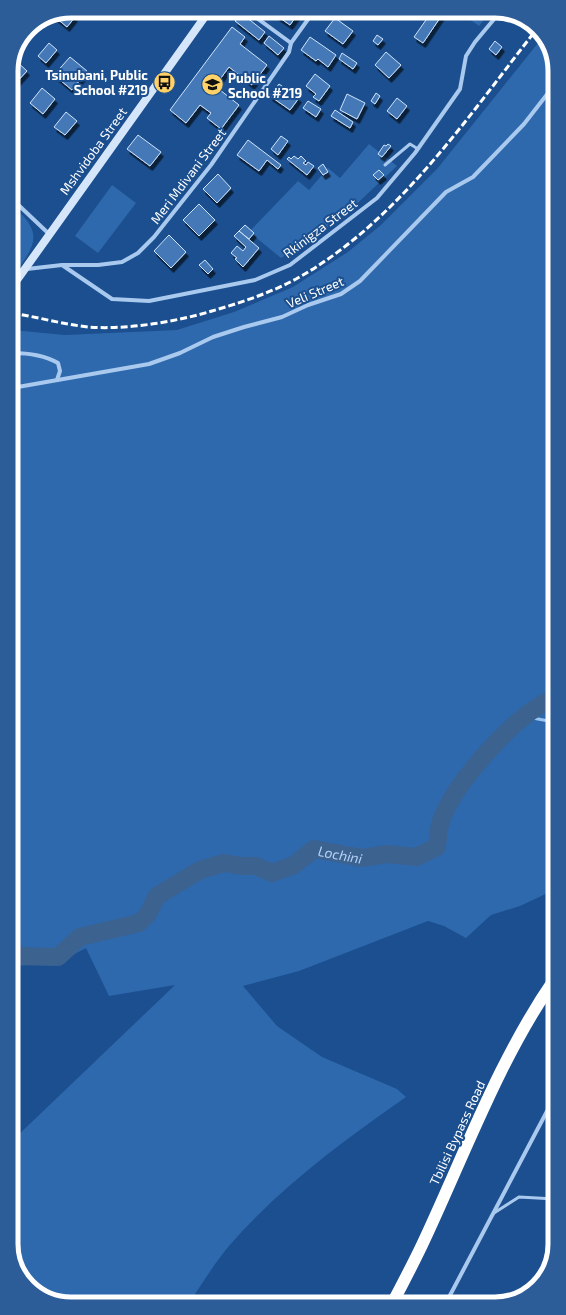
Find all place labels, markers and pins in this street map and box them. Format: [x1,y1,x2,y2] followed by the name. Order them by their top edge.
[45,67,148,98] place label: Tsinubani, Public School #219
[151,69,177,95] bus stop icon: Tsinubani, Public School #219
[228,70,302,101] place label: Public School #219
[199,72,225,98] school or university icon: Public School #219

